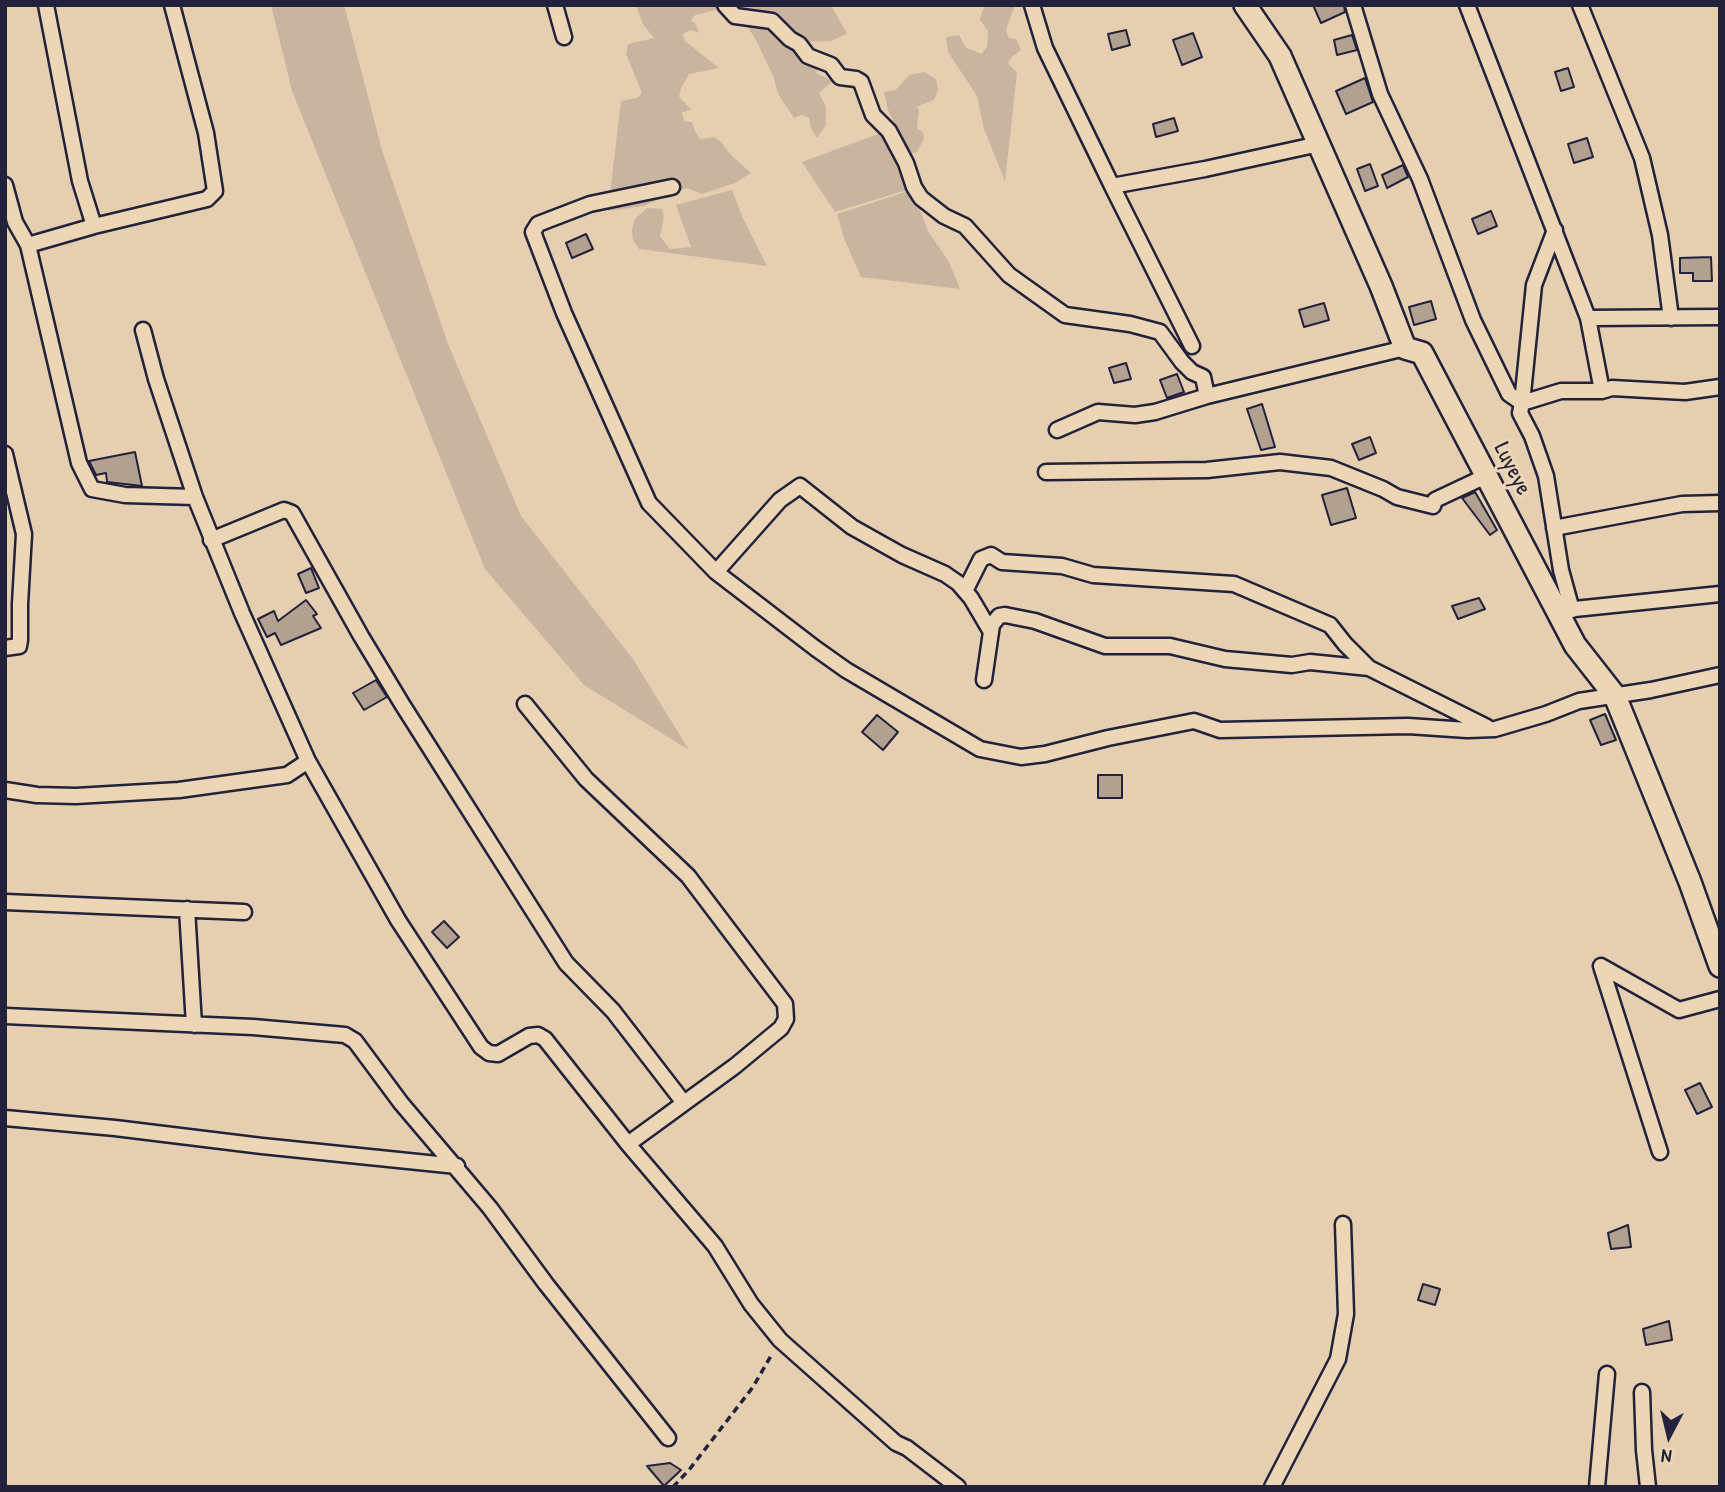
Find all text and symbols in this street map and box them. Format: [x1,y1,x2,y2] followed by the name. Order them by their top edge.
[1487,438,1537,500] street label: Luyeye
[1634,1401,1704,1471] north arrow
[1660,1443,1673,1470] text: N

